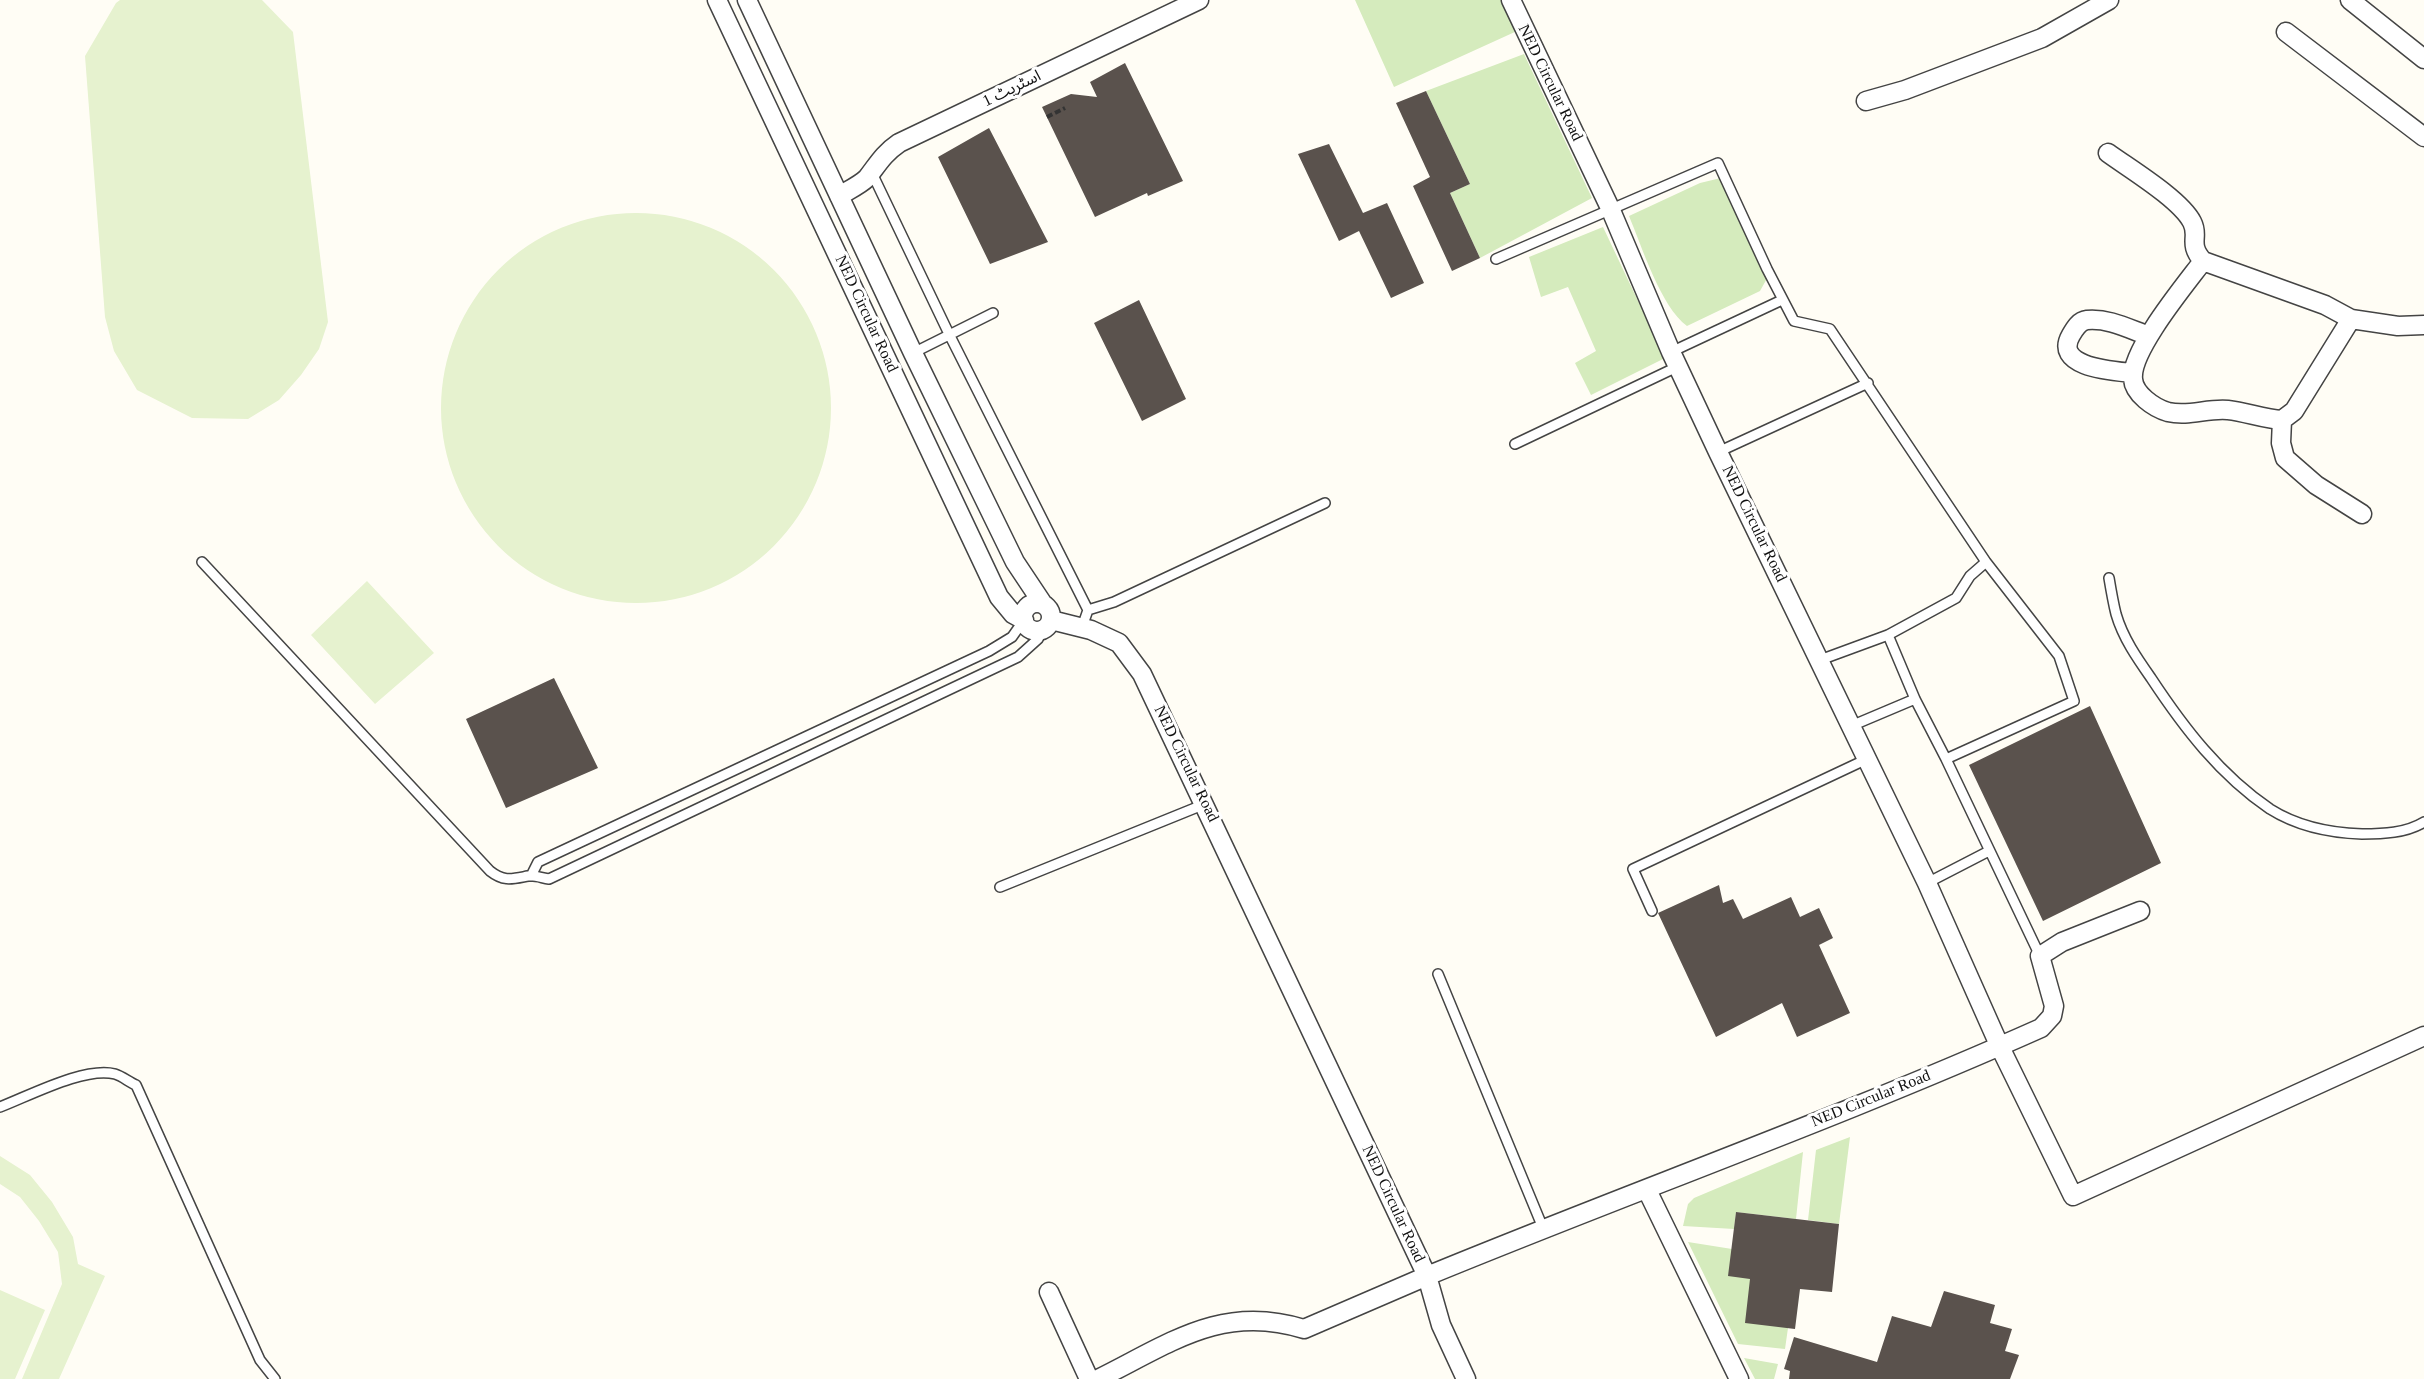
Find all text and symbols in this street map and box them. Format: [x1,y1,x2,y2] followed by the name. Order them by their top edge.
[1514,22,1586,144] street label: NED Circular Road
[980,67,1044,111] street label: اسٹریٹ 1
[830,252,902,376] street label: NED Circular Road
[1718,463,1790,585] street label: NED Circular Road
[1150,703,1222,825] street label: NED Circular Road
[1808,1066,1934,1132] street label: NED Circular Road
[1357,1142,1429,1266] street label: NED Circular Road

